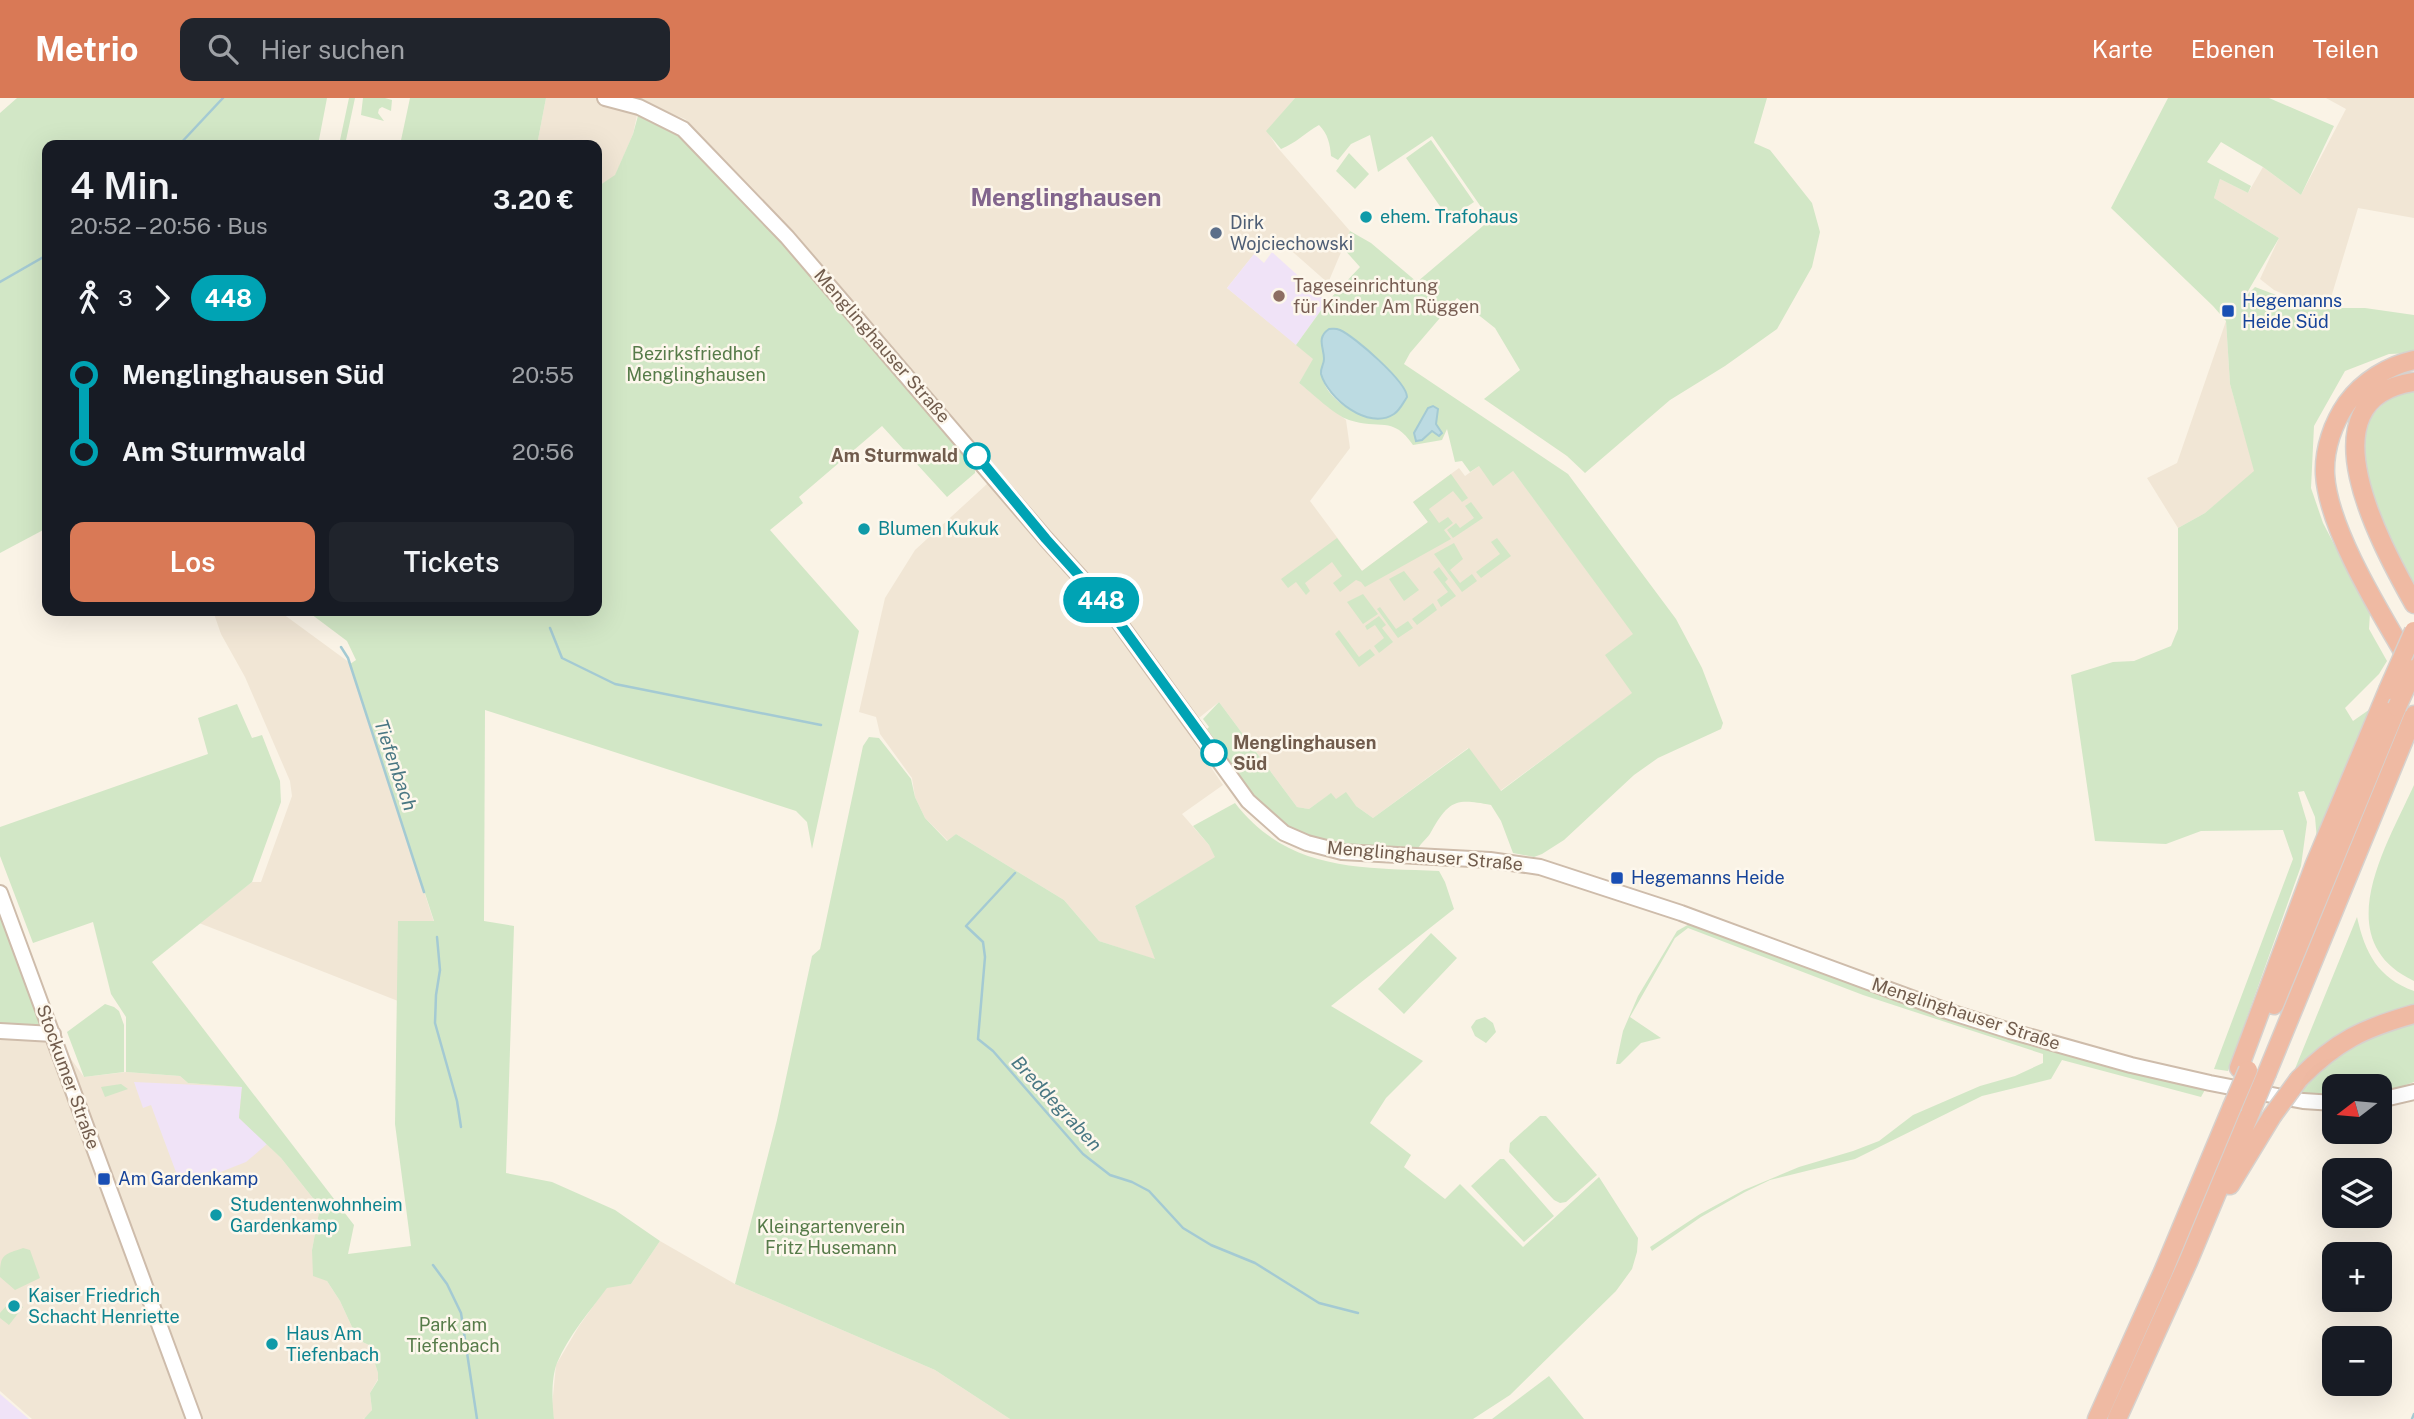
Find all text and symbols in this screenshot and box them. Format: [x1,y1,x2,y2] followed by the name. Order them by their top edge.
[180,18,670,81] search box
[35,30,138,68] text: Metrio
[204,30,242,68] icon: search
[260,34,405,65] text: Hier suchen
[2092,35,2153,63] text: Karte
[2191,35,2275,63] text: Ebenen
[2313,35,2379,63] text: Teilen
[70,163,179,208] text: 4 Min.
[970,183,1162,211] district label: Menglinghausen
[493,184,574,215] text: 3.20 €
[1380,206,1518,227] place label: ehem. Trafohaus
[1358,209,1374,225] marker: ehem. Trafohaus
[70,212,268,239] text: 20:52 – 20:56 · Bus
[1230,212,1353,254] place label: Dirk Wojciechowski
[1208,225,1224,241] marker: Dirk Wojciechowski
[810,265,955,427] street label: Menglinghauser Straße
[1293,275,1479,317] place label: Tageseinrichtung für Kinder Am Rüggen
[70,279,108,317] icon: walk
[143,279,181,317] icon: forward
[118,284,133,311] text: 3
[205,284,252,312] text: 448
[1271,288,1287,304] marker: Tageseinrichtung für Kinder Am Rüggen
[2242,290,2342,332] place label: Hegemanns Heide Süd
[2220,303,2236,319] marker: Hegemanns Heide Süd
[626,343,766,385] park label: Bezirksfriedhof Menglinghausen
[122,359,384,390] text: Menglinghausen Süd
[512,361,574,388] text: 20:55
[122,436,306,467] text: Am Sturmwald
[512,438,574,465] text: 20:56
[964,443,990,469] marker: Am Sturmwald
[831,445,958,466] place label: Am Sturmwald
[878,518,999,539] place label: Blumen Kukuk
[856,521,872,537] marker: Blumen Kukuk
[70,522,315,602] button: Los
[329,522,574,602] button: Tickets
[1061,577,1141,623] line badge: 448
[1077,586,1125,614] text: 448
[370,717,422,813] water label: Tiefenbach
[1233,732,1376,774] place label: Menglinghausen Süd
[1201,740,1227,766] marker: Menglinghausen Süd
[1326,836,1524,875] street label: Menglinghauser Straße
[1631,867,1785,888] place label: Hegemanns Heide
[1609,870,1625,886] marker: Hegemanns Heide
[1869,973,2063,1054] street label: Menglinghauser Straße
[33,1002,104,1152] street label: Stockumer Straße
[1007,1051,1107,1155] water label: Breddegraben
[2322,1074,2392,1144] north arrow
[2322,1074,2392,1396] map controls
[2322,1158,2392,1228] button: layers
[118,1168,258,1189] place label: Am Gardenkamp
[96,1171,112,1187] marker: Am Gardenkamp
[230,1194,403,1236] place label: Studentenwohnheim Gardenkamp
[208,1207,224,1223] marker: Studentenwohnheim Gardenkamp
[757,1216,905,1258] park label: Kleingartenverein Fritz Husemann
[2322,1242,2392,1312] button: +
[28,1285,180,1327] place label: Kaiser Friedrich Schacht Henriette
[6,1298,22,1314] marker: Kaiser Friedrich Schacht Henriette
[406,1314,500,1356] park label: Park am Tiefenbach
[286,1323,379,1365] place label: Haus Am Tiefenbach
[2322,1326,2392,1396] button: −
[264,1336,280,1352] marker: Haus Am Tiefenbach

